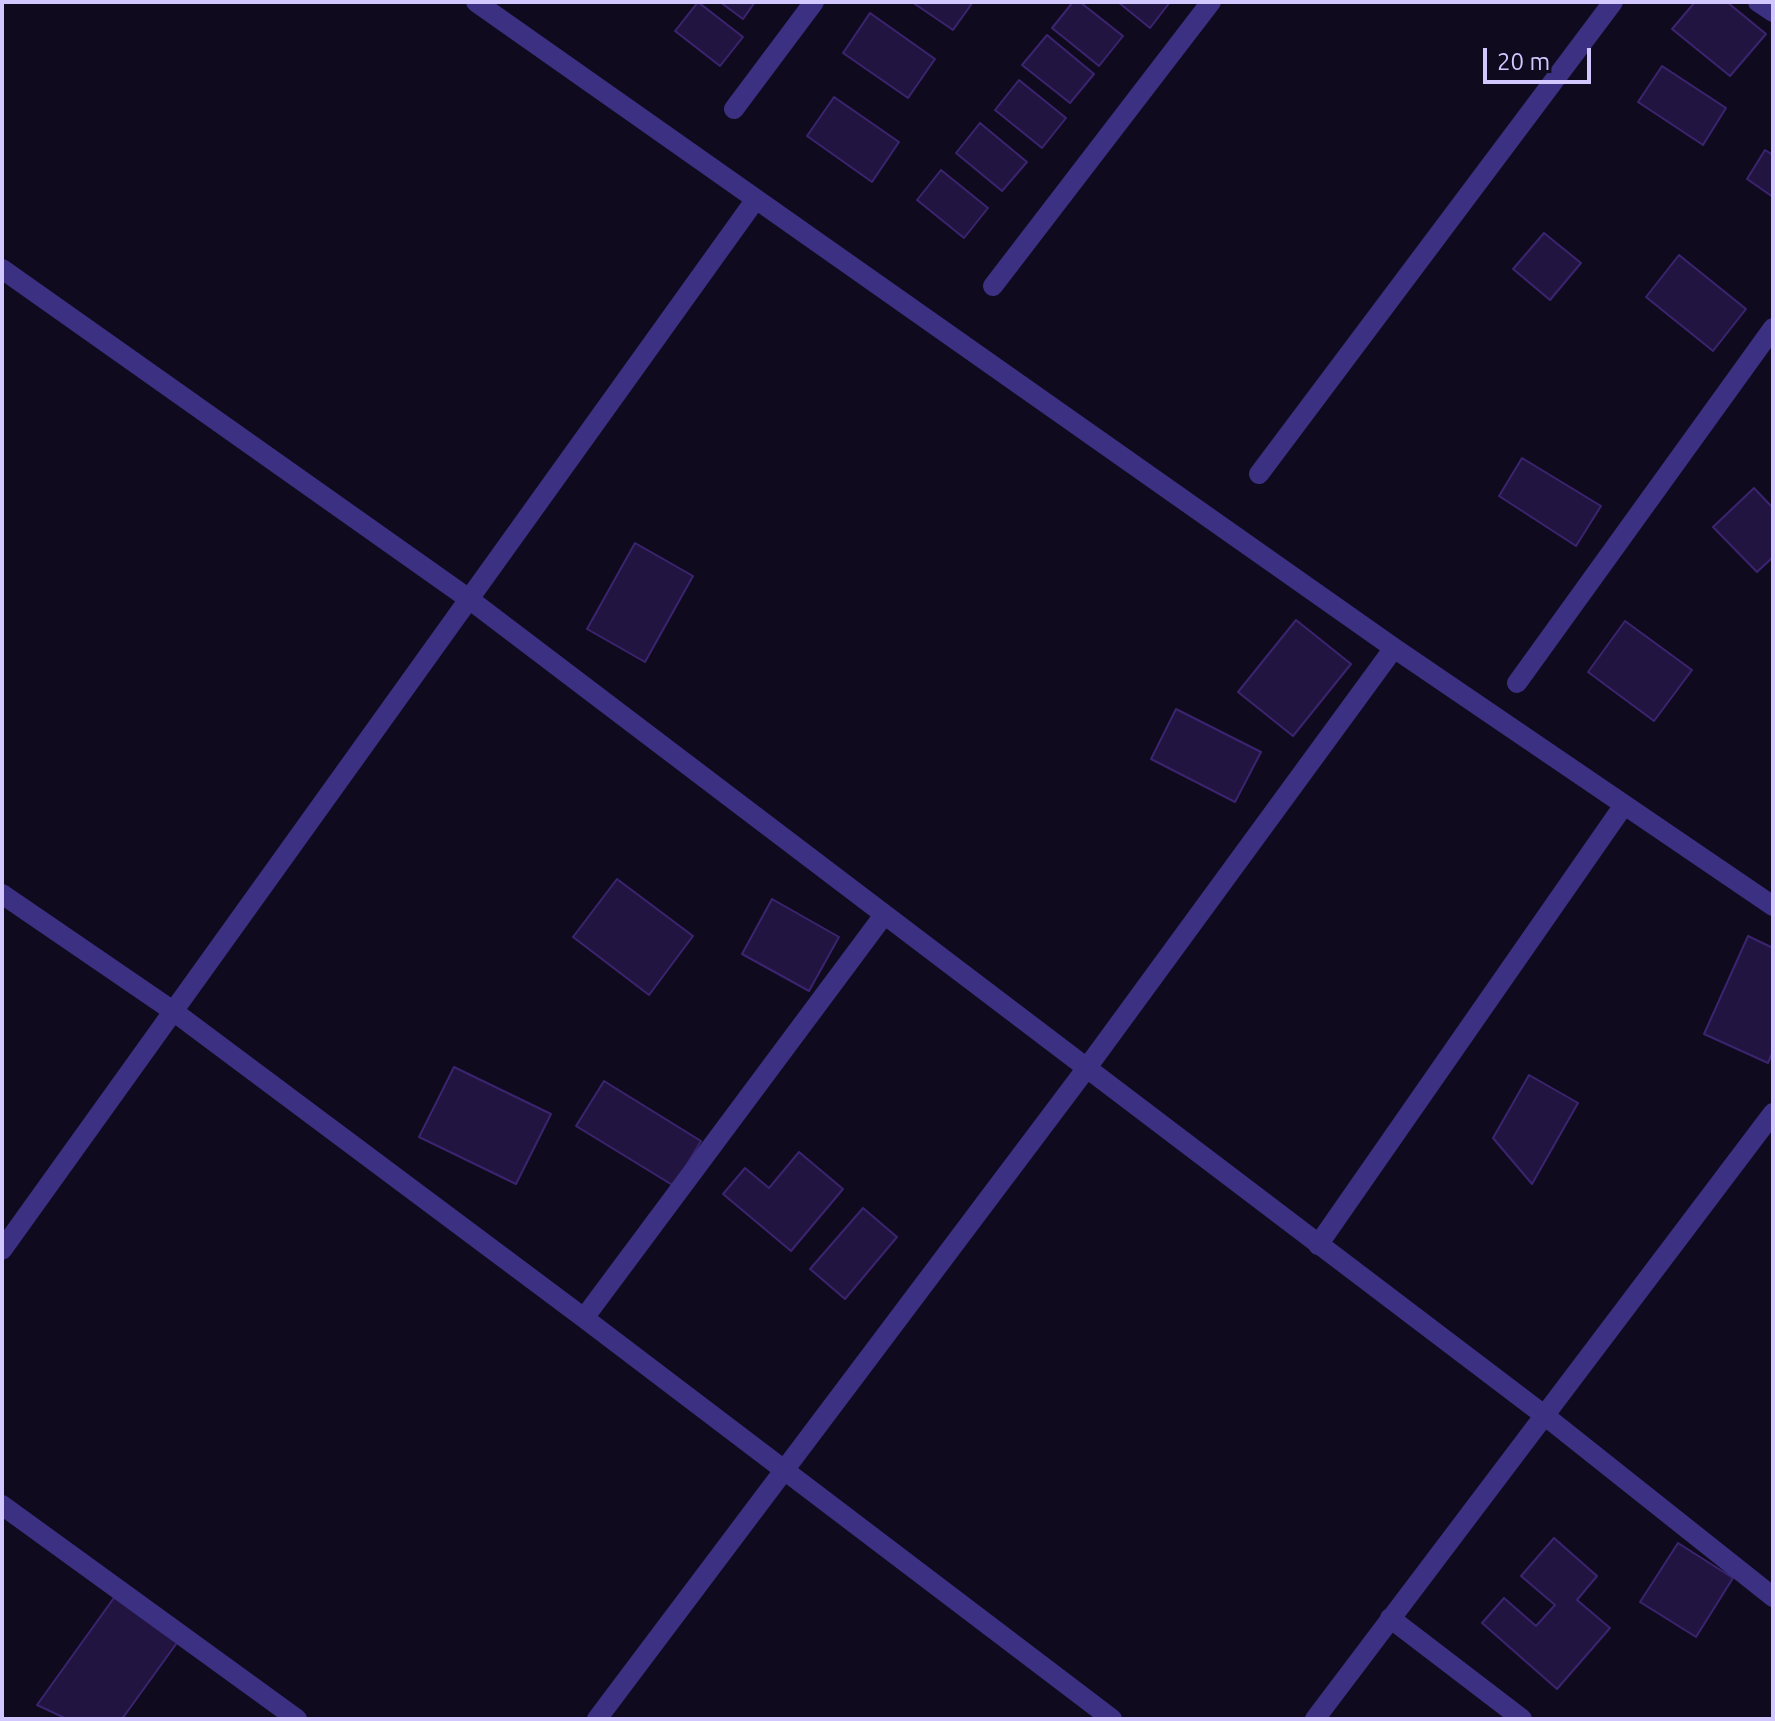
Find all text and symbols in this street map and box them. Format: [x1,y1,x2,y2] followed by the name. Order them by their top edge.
[1487,32,1595,82] scale bar
[1497,48,1550,75] text: 20 m

